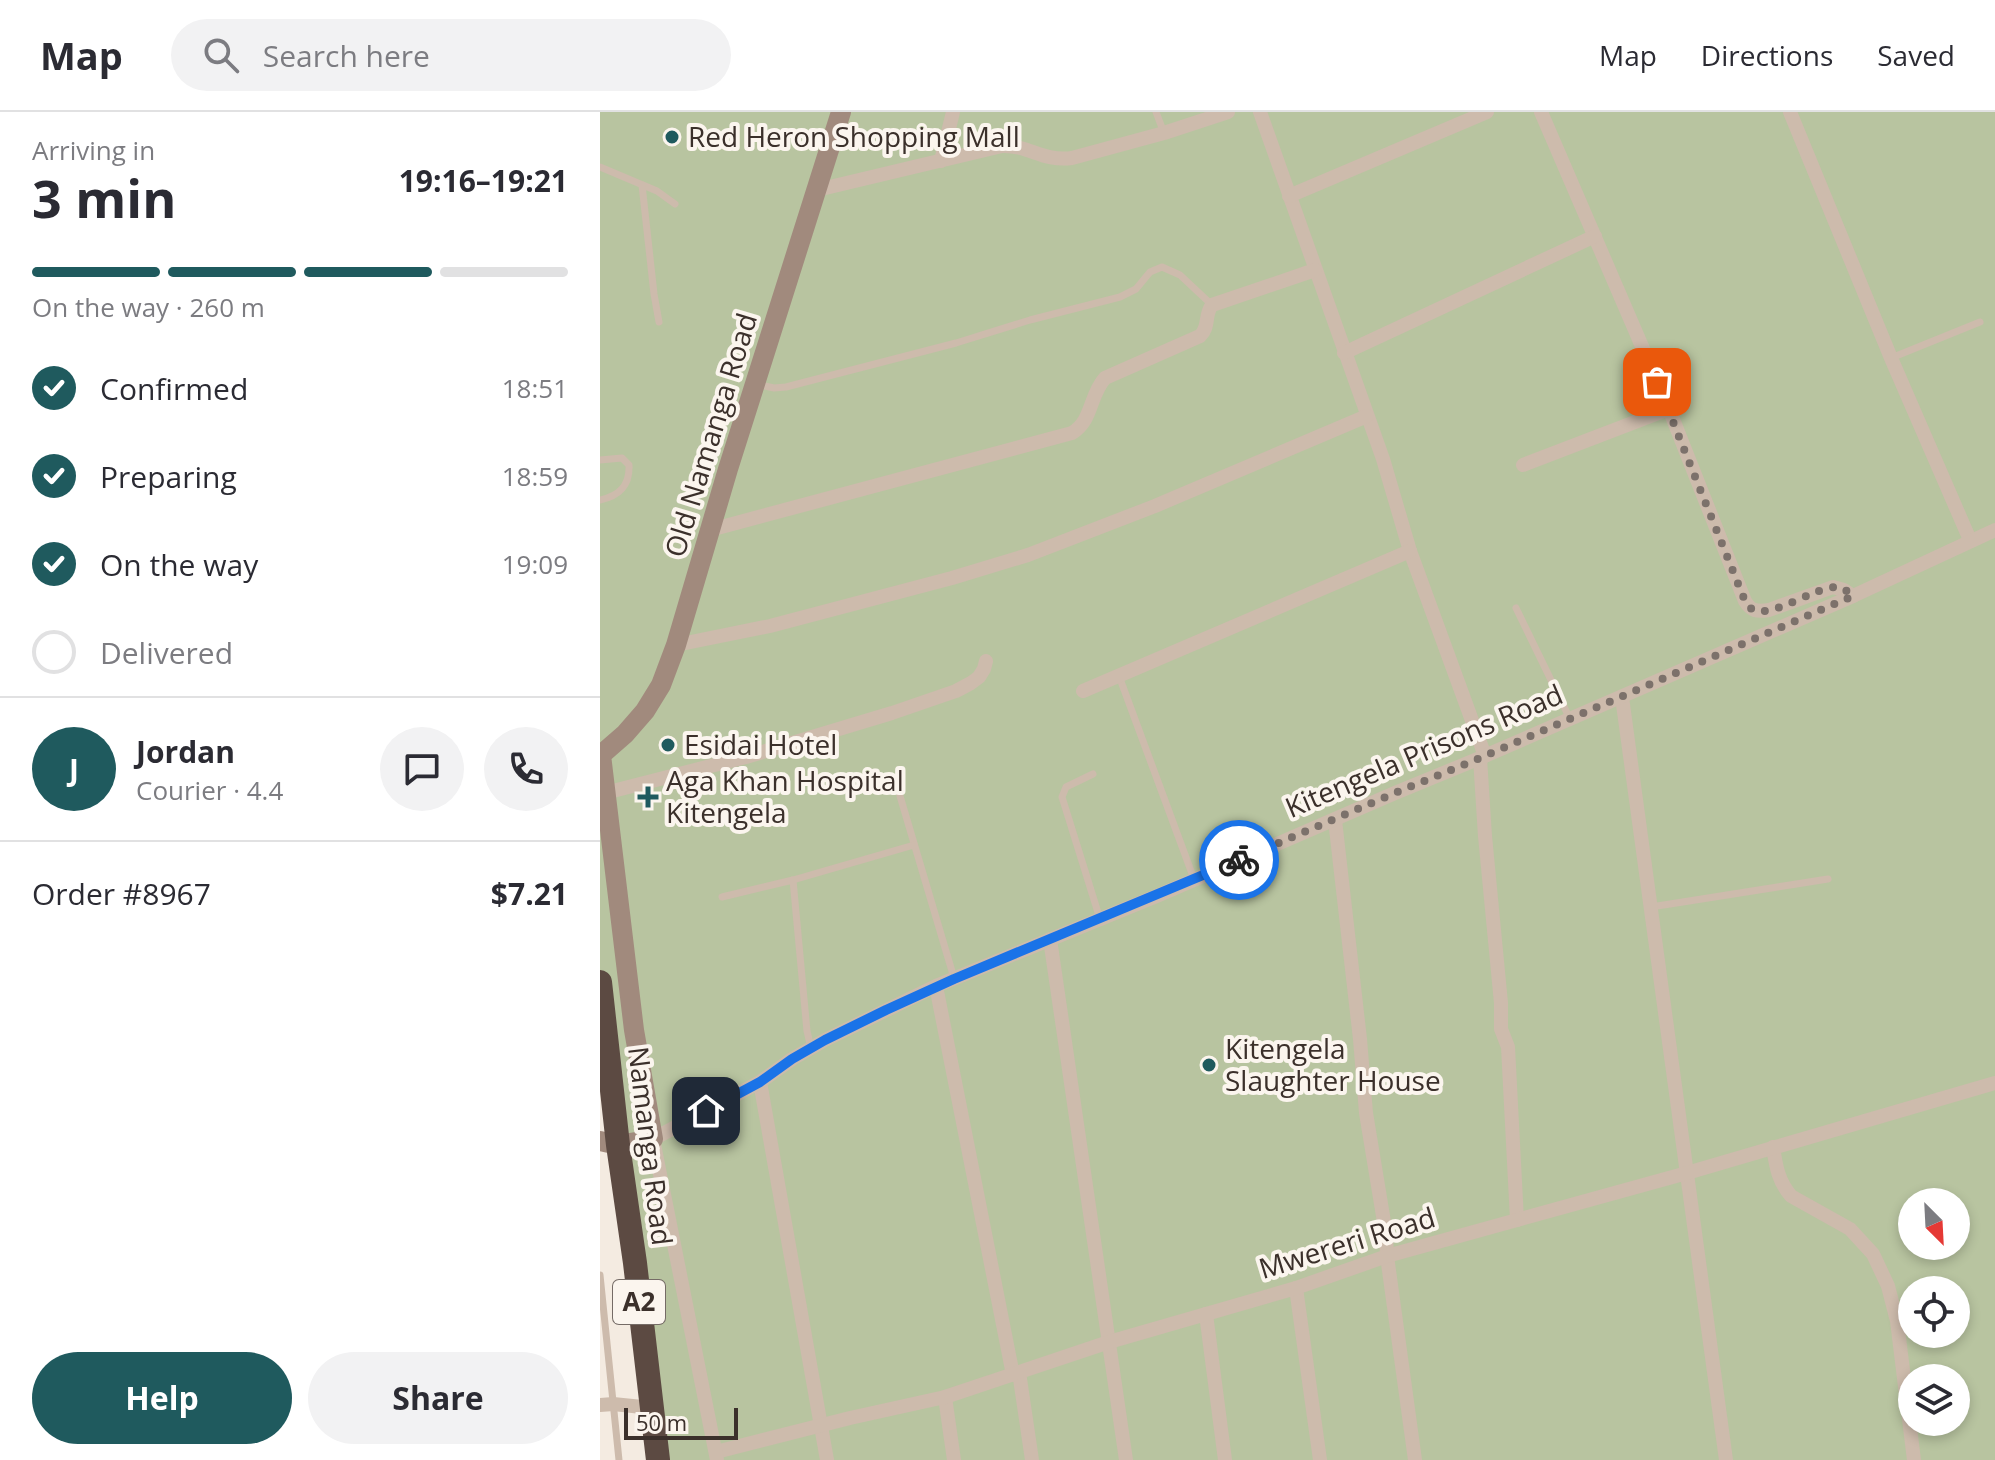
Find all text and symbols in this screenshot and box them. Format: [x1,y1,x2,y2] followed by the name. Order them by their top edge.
[171,19,731,91] search box
[40,29,123,81] text: Map
[199,33,243,77] icon: search
[263,35,430,76] text: Search here
[1599,36,1657,74] text: Map
[1701,36,1833,74] text: Directions
[1877,36,1955,74] text: Saved
[688,117,1020,155] place label: Red Heron Shopping Mall
[663,128,681,146] marker: Red Heron Shopping Mall
[32,132,155,168] text: Arriving in
[399,160,568,201] text: 19:16–19:21
[32,162,176,233] text: 3 min
[32,289,265,325] text: On the way · 260 m
[655,308,765,561] street label: Old Namanga Road
[1623,348,1691,416] pin
[1635,360,1679,404] icon: bag
[32,366,76,410] icon: check
[100,368,248,409] text: Confirmed
[502,370,568,406] text: 18:51
[32,454,76,498] icon: check
[100,456,237,497] text: Preparing
[502,458,568,494] text: 18:59
[32,542,76,586] icon: check
[100,544,258,585] text: On the way
[502,546,568,582] text: 19:09
[100,632,233,673] text: Delivered
[1279,674,1568,826] street label: Kitengela Prisons Road
[684,725,837,763] place label: Esidai Hotel
[380,727,464,811] button: chat
[484,727,568,811] button: phone
[136,731,235,772] text: Jordan
[659,736,677,754] marker: Esidai Hotel
[69,749,79,790] text: J
[666,761,904,831] place label: Aga Khan Hospital Kitengela
[136,772,283,808] text: Courier · 4.4
[637,786,659,808] marker: Aga Khan Hospital Kitengela
[1199,820,1279,900] courier
[1217,838,1261,882] icon: bike
[32,873,211,914] text: Order #8967
[491,873,568,914] text: $7.21
[1225,1029,1441,1099] place label: Kitengela Slaughter House
[620,1044,682,1248] street label: Namanga Road
[1200,1056,1218,1074] marker: Kitengela Slaughter House
[672,1077,740,1145] pin
[684,1089,728,1133] icon: home
[1898,1188,1970,1260] north arrow
[1898,1188,1970,1436] map controls
[1254,1197,1439,1287] street label: Mwereri Road
[1898,1276,1970,1348] button: locate
[613,1280,665,1324] road number: A2
[32,1352,292,1444] button: Help
[308,1352,568,1444] button: Share
[1898,1364,1970,1436] button: layers
[624,1404,738,1440] scale bar
[636,1407,687,1437] text: 50 m

